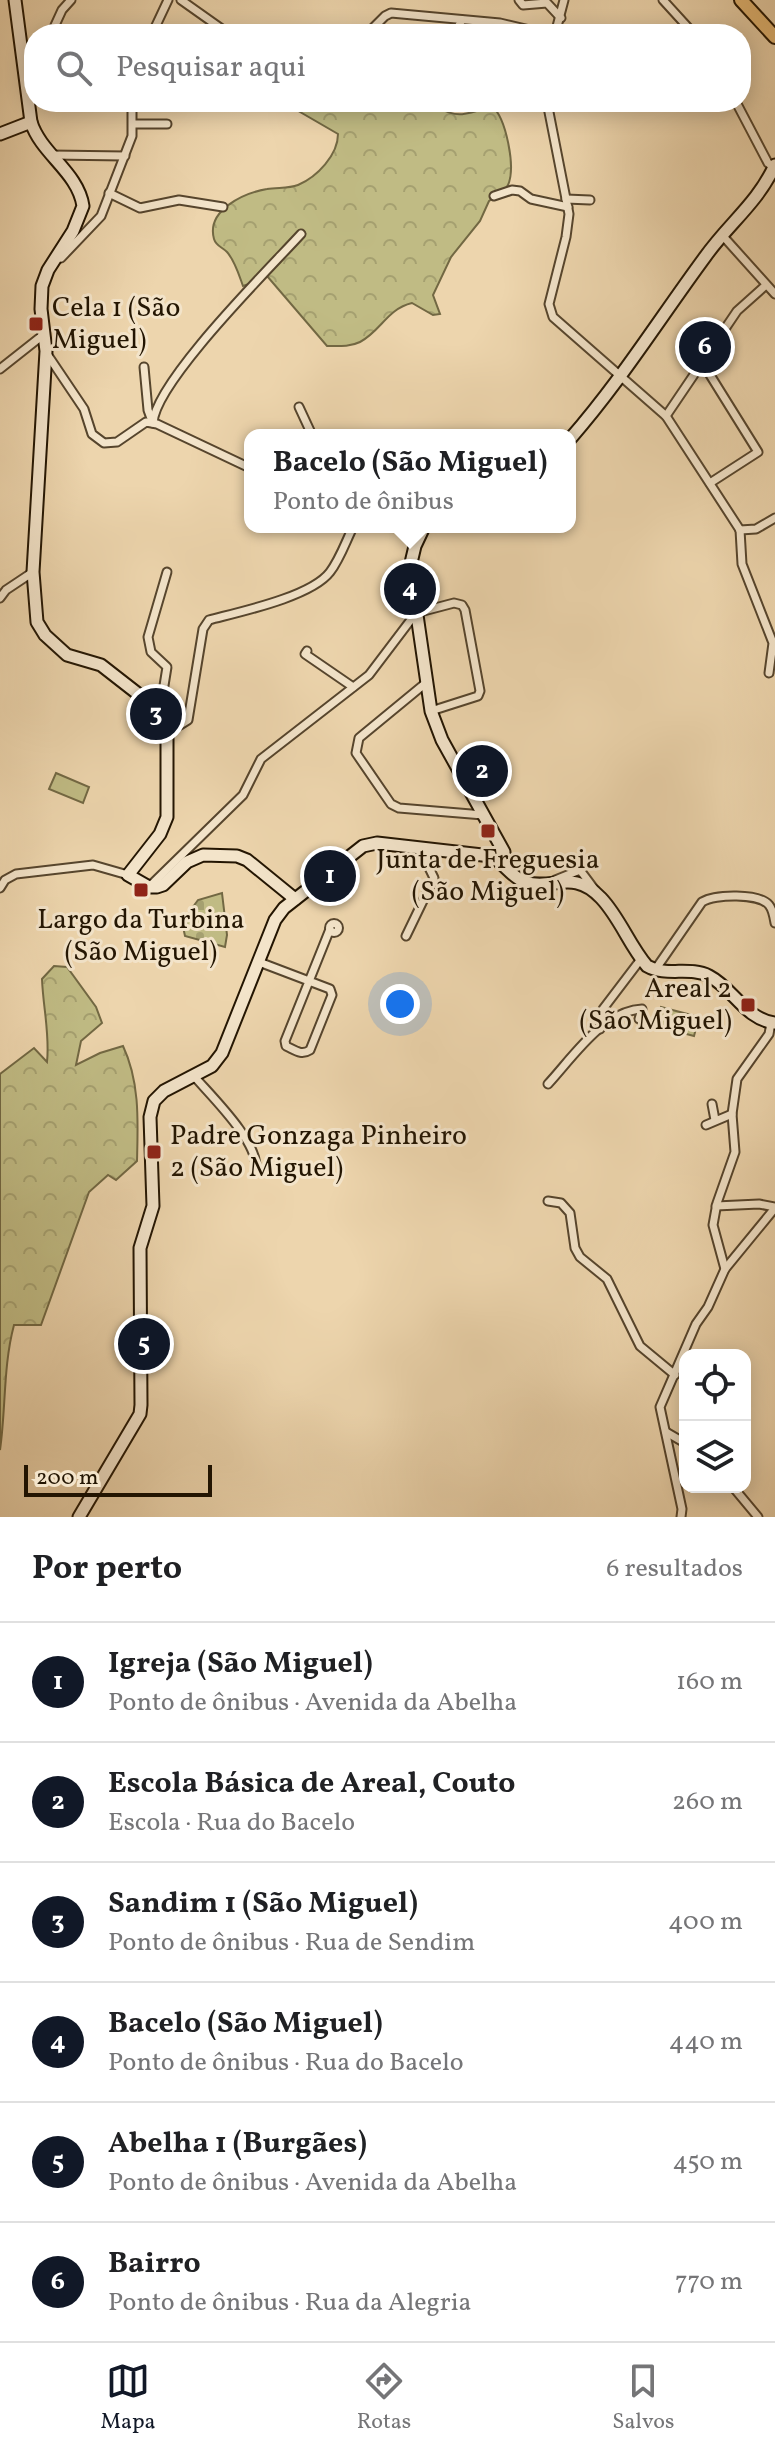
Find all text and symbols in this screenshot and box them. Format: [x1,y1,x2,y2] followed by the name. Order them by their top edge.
[24,24,751,112] search box
[52,46,96,90] icon: search
[116,47,306,89] text: Pesquisar aqui
[52,289,180,360] place label: Cela 1 (São Miguel)
[27,315,45,333] marker: Cela 1 (São Miguel)
[679,317,731,377] pin: 6
[244,429,576,533] popup
[273,442,547,484] text: Bacelo (São Miguel)
[273,484,454,520] text: Ponto de ônibus
[384,559,436,619] pin: 4
[130,684,182,744] pin: 3
[456,741,508,801] pin: 2
[479,822,497,840] marker: Junta de Freguesia (São Miguel)
[376,841,600,912] place label: Junta de Freguesia (São Miguel)
[304,846,356,906] pin: 1
[132,881,150,899] marker: Largo da Turbina (São Miguel)
[37,901,245,972] place label: Largo da Turbina (São Miguel)
[580,970,732,1041] place label: Areal 2 (São Miguel)
[380,984,420,1024] your location
[739,996,757,1014] marker: Areal 2 (São Miguel)
[170,1117,467,1188] place label: Padre Gonzaga Pinheiro 2 (São Miguel)
[145,1143,163,1161] marker: Padre Gonzaga Pinheiro 2 (São Miguel)
[118,1314,170,1374] pin: 5
[679,1349,751,1493] map controls
[679,1349,751,1421] button: locate
[679,1421,751,1493] button: layers
[24,1461,212,1497] scale bar
[36,1463,98,1494] text: 200 m
[32,1546,182,1593] text: Por perto
[606,1551,743,1587] text: 6 resultados
[108,1643,373,1685] text: Igreja (São Miguel)
[53,1664,63,1700] text: 1
[676,1664,743,1700] text: 160 m
[108,1685,517,1721] text: Ponto de ônibus · Avenida da Abelha
[108,1763,515,1805] text: Escola Básica de Areal, Couto
[51,1784,65,1820] text: 2
[672,1784,743,1820] text: 260 m
[108,1805,355,1841] text: Escola · Rua do Bacelo
[108,1883,418,1925] text: Sandim 1 (São Miguel)
[51,1904,65,1940] text: 3
[668,1904,743,1940] text: 400 m
[108,1925,475,1961] text: Ponto de ônibus · Rua de Sendim
[108,2003,383,2045] text: Bacelo (São Miguel)
[50,2024,66,2060] text: 4
[669,2024,743,2060] text: 440 m
[108,2045,464,2081] text: Ponto de ônibus · Rua do Bacelo
[108,2123,367,2165] text: Abelha 1 (Burgães)
[52,2144,64,2180] text: 5
[672,2144,743,2180] text: 450 m
[108,2165,517,2201] text: Ponto de ônibus · Avenida da Abelha
[108,2243,201,2285] text: Bairro
[51,2264,65,2300] text: 6
[675,2264,743,2300] text: 770 m
[108,2285,471,2321] text: Ponto de ônibus · Rua da Alegria
[101,2359,156,2438] tab: Mapa
[357,2359,411,2438] tab: Rotas
[612,2359,674,2438] tab: Salvos

